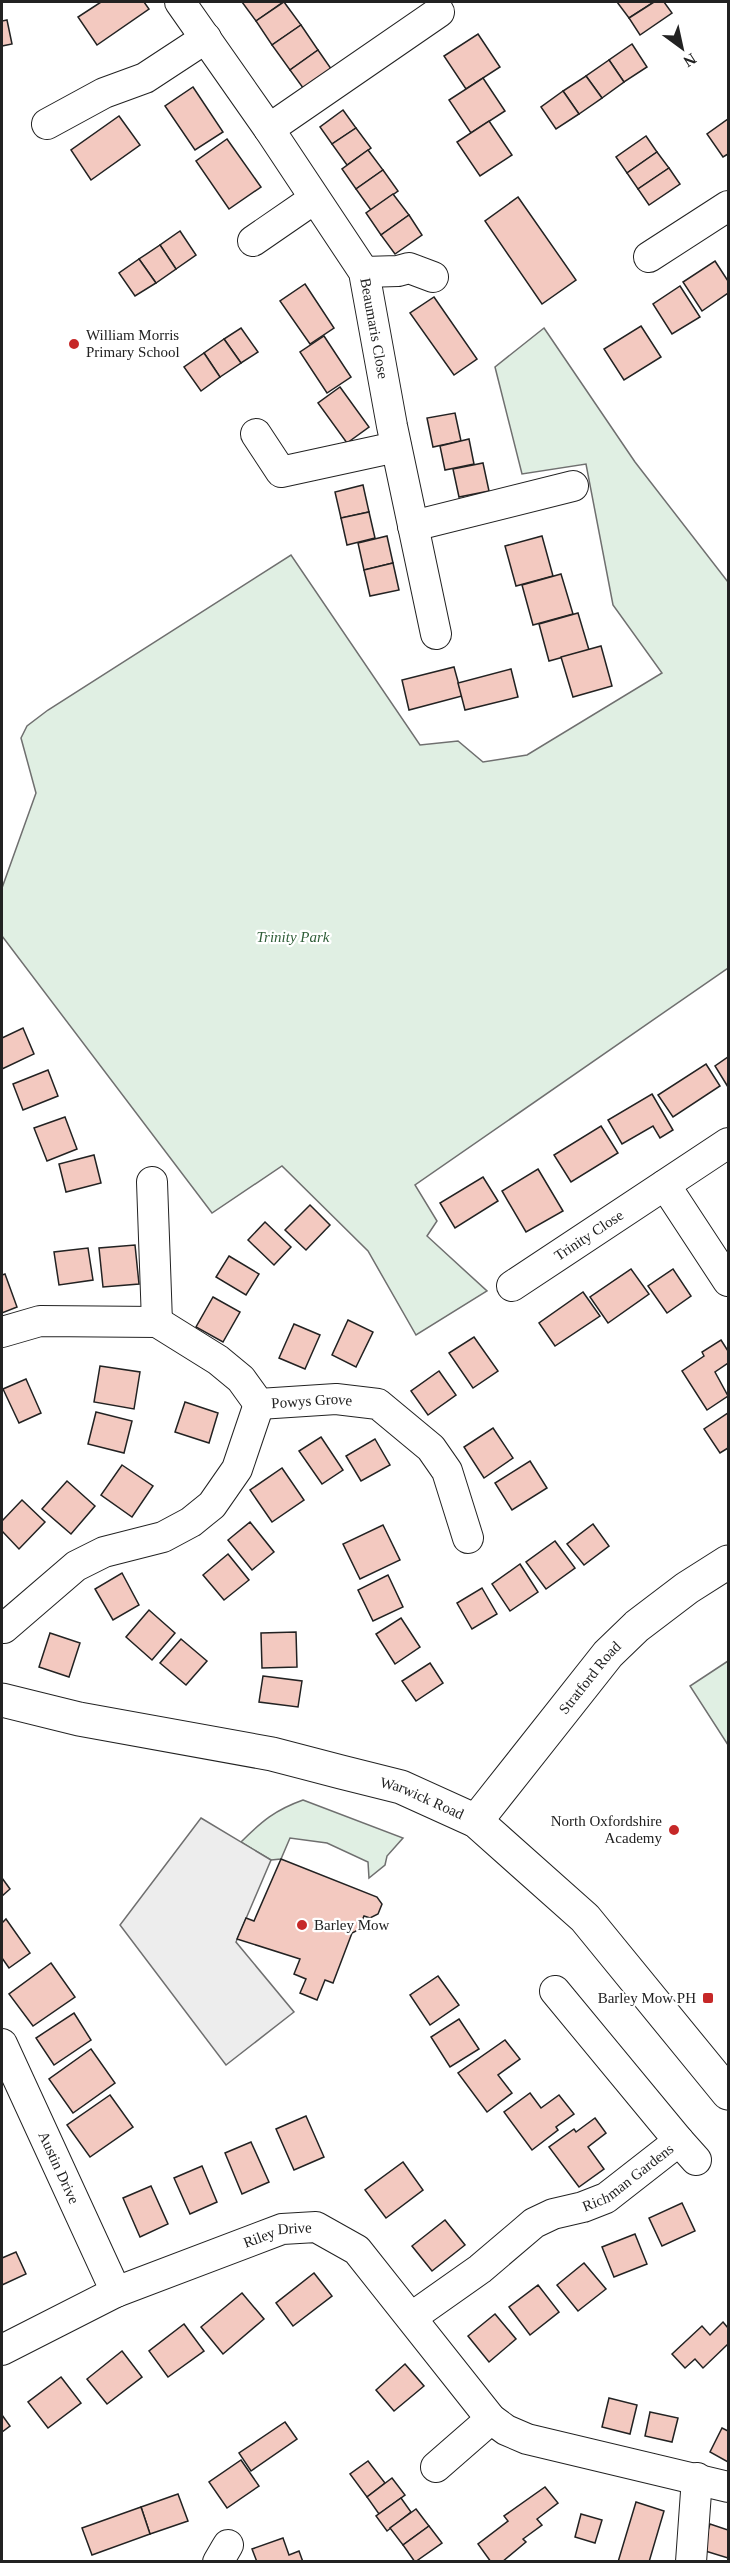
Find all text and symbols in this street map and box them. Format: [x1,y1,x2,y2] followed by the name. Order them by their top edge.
[652,18,712,78] north arrow
[680,50,699,71] text: N
[357,277,391,380] street label: Beaumaris Close
[86,327,180,360] place label: William Morris Primary School
[67,337,81,351] marker: William Morris Primary School
[257,929,330,945] park label: Trinity Park
[551,1207,626,1264] street label: Trinity Close
[271,1391,354,1411] street label: Powys Grove
[556,1638,624,1717] street label: Stratford Road
[378,1774,467,1823] street label: Warwick Road
[551,1813,662,1846] place label: North Oxfordshire Academy
[667,1823,681,1837] marker: North Oxfordshire Academy
[314,1917,390,1933] place label: Barley Mow
[295,1918,309,1932] marker: Barley Mow
[598,1990,696,2006] place label: Barley Mow PH
[701,1991,715,2005] marker: Barley Mow PH
[35,2129,82,2207] street label: Austin Drive
[580,2140,677,2214] street label: Richman Gardens
[241,2219,313,2251] street label: Riley Drive

